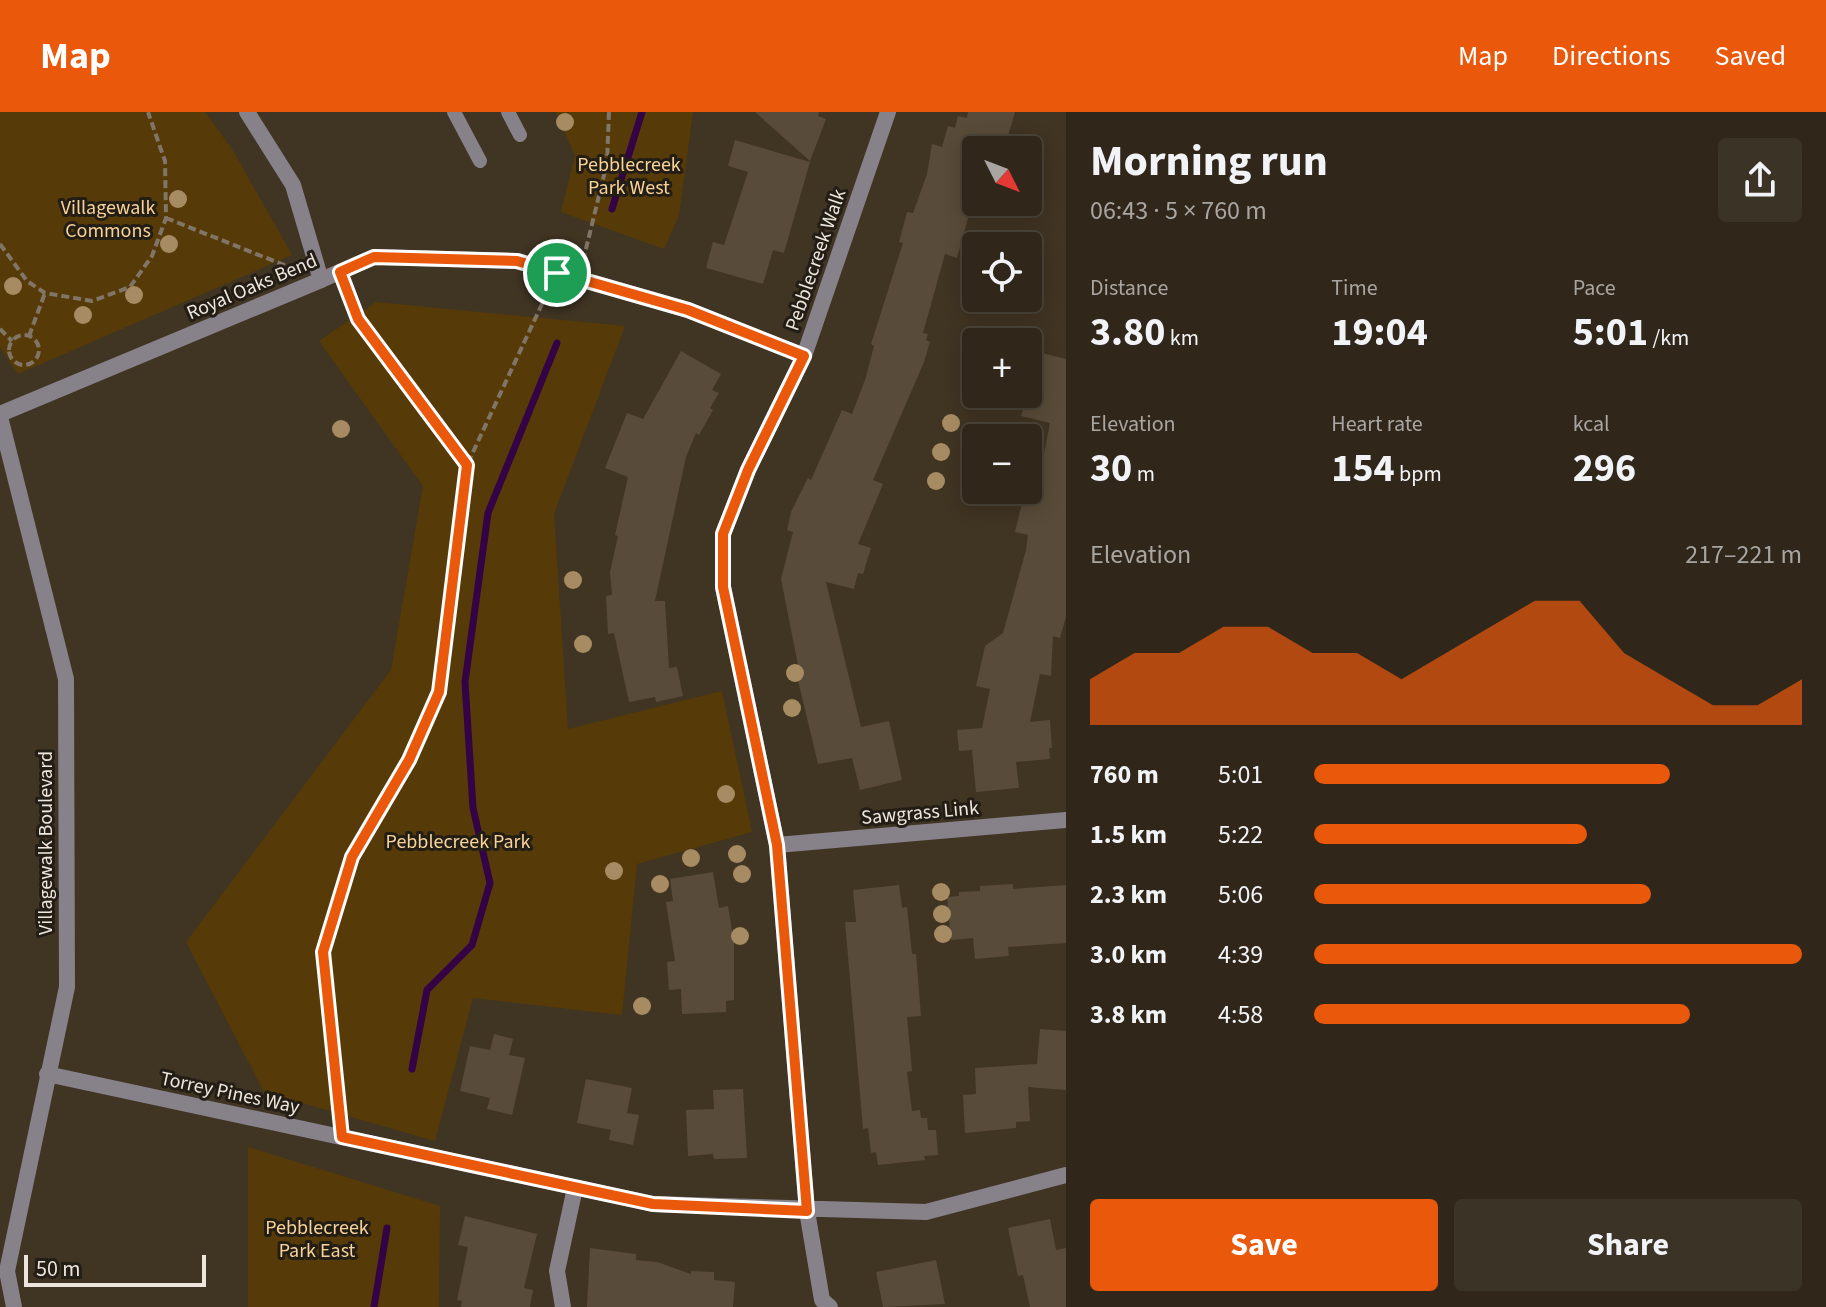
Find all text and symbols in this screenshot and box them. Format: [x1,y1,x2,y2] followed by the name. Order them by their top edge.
[40,29,111,83] text: Map
[1458,36,1508,76] text: Map
[1552,36,1671,76] text: Directions
[1715,36,1786,76] text: Saved
[1090,130,1328,193] text: Morning run
[962,136,1042,216] north arrow
[962,136,1042,504] map controls
[1718,138,1802,222] button: share
[577,151,681,202] park label: Pebblecreek Park West
[779,185,853,335] street label: Pebblecreek Walk
[1090,192,1267,229] text: 06:43 · 5 × 760 m
[61,194,155,245] park label: Villagewalk Commons
[962,232,1042,312] button: locate
[523,239,591,307] pin
[182,247,322,327] street label: Royal Oaks Bend
[535,251,579,295] icon: arrive
[1090,272,1168,304] text: Distance
[1331,272,1378,304] text: Time
[1573,272,1616,304] text: Pace
[1090,304,1165,361] text: 3.80
[1331,304,1428,361] text: 19:04
[1573,304,1648,361] text: 5:01
[1165,322,1199,354] text: km
[1648,322,1689,354] text: /km
[962,328,1042,408] button: +
[1090,408,1176,440] text: Elevation
[1331,408,1423,440] text: Heart rate
[1573,408,1610,440] text: kcal
[962,424,1042,504] button: −
[1090,440,1132,497] text: 30
[1331,440,1395,497] text: 154
[1573,440,1636,497] text: 296
[1132,458,1155,490] text: m
[1395,458,1442,490] text: bpm
[1090,536,1191,573] text: Elevation
[1685,536,1802,573] text: 217–221 m
[32,751,60,935] street label: Villagewalk Boulevard
[1090,756,1159,793] text: 760 m
[1218,756,1263,793] text: 5:01
[860,794,980,832] street label: Sawgrass Link
[1090,816,1167,853] text: 1.5 km
[1218,816,1263,853] text: 5:22
[386,828,531,856] park label: Pebblecreek Park
[1090,876,1167,913] text: 2.3 km
[1218,876,1263,913] text: 5:06
[1090,936,1167,973] text: 3.0 km
[1218,936,1263,973] text: 4:39
[1090,996,1167,1033] text: 3.8 km
[1218,996,1263,1033] text: 4:58
[158,1065,303,1122] street label: Torrey Pines Way
[1090,1199,1438,1291] button: Save
[1454,1199,1802,1291] button: Share
[265,1214,369,1265] park label: Pebblecreek Park East
[24,1251,206,1287] scale bar
[36,1253,81,1285] text: 50 m

